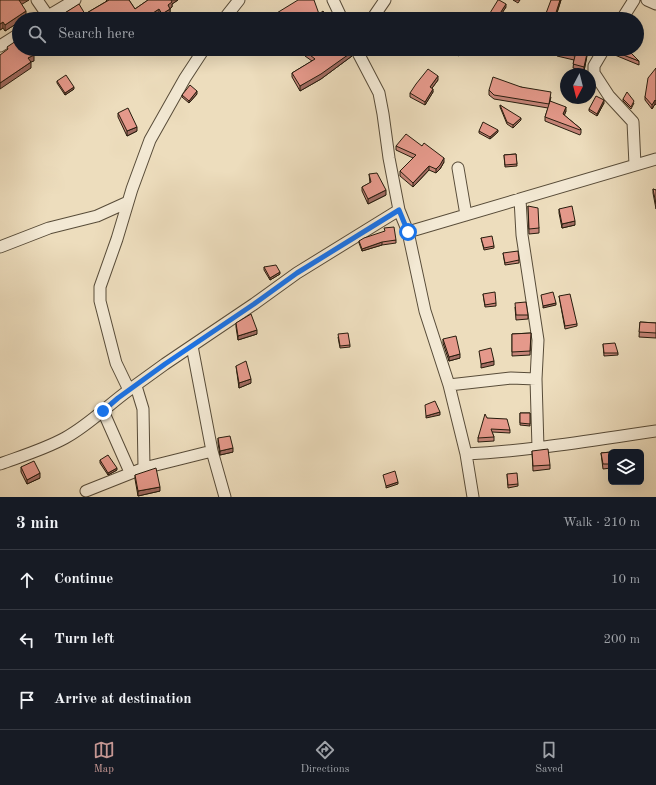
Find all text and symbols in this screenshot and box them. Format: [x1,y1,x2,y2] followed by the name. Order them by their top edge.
[12,12,644,56] search box
[26,23,48,45] icon: search
[58,27,135,42] text: Search here
[560,68,596,104] north arrow
[399,223,417,241] route start
[94,402,112,420] route end
[608,449,644,485] map controls
[608,449,644,485] button: layers
[16,515,59,532] text: 3 min
[563,516,640,529] text: Walk · 210 m
[16,569,38,591] icon: ahead
[54,572,113,587] text: Continue
[611,573,640,586] text: 10 m
[16,629,38,651] icon: left
[54,632,114,647] text: Turn left
[603,633,640,646] text: 200 m
[16,689,38,711] icon: arrive
[54,692,192,707] text: Arrive at destination
[93,739,115,777] tab: Map
[301,739,349,777] tab: Directions
[535,739,563,777] tab: Saved

